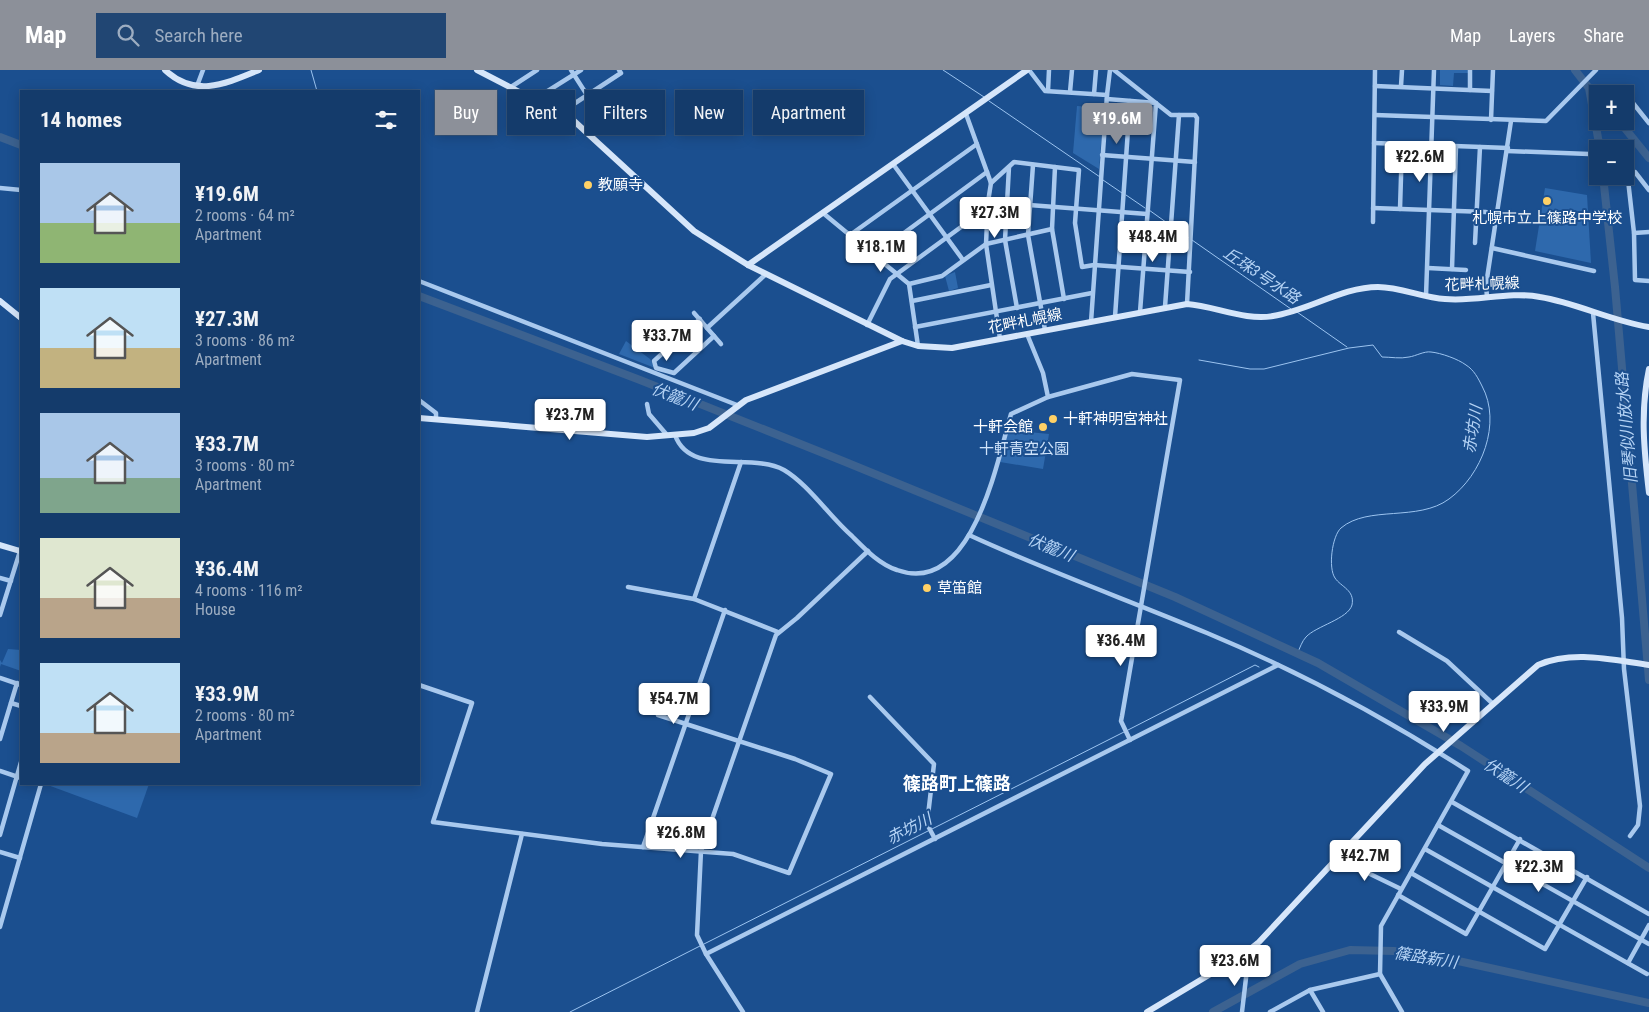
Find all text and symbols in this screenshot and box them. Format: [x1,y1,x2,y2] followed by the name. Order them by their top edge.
[96,13,446,58] search box
[25,21,66,49] text: Map
[114,21,142,49] icon: search
[154,24,243,47] text: Search here
[1450,25,1481,46] text: Map
[1509,25,1556,46] text: Layers
[1584,25,1624,46] text: Share
[1589,85,1634,185] map controls
[1589,85,1634,130] button: +
[435,90,497,135] chip: Buy
[507,90,575,135] chip: Rent
[585,90,665,135] chip: Filters
[675,90,743,135] chip: New
[753,90,864,135] chip: Apartment
[1076,102,1158,145] pin: ¥19.6M
[372,106,400,134] icon: filters
[40,108,122,132] text: 14 homes
[1093,109,1141,128] text: ¥19.6M
[1379,140,1461,183] pin: ¥22.6M
[1589,140,1634,185] button: −
[1396,147,1444,166] text: ¥22.6M
[598,176,643,194] place label: 教願寺
[582,179,594,191] marker: 教願寺
[195,182,259,206] text: ¥19.6M
[80,183,140,243] icon: home
[1541,195,1553,207] marker: 札幌市立上篠路中学校
[954,196,1036,239] pin: ¥27.3M
[971,203,1019,222] text: ¥27.3M
[195,206,295,225] text: 2 rooms · 64 m²
[1472,209,1622,227] place label: 札幌市立上篠路中学校
[1112,220,1194,263] pin: ¥48.4M
[195,225,262,244] text: Apartment
[1129,227,1177,246] text: ¥48.4M
[840,230,922,273] pin: ¥18.1M
[857,237,905,256] text: ¥18.1M
[1220,243,1305,309] water label: 丘珠3号水路
[1444,274,1520,294] street label: 花畔札幌線
[986,305,1064,337] street label: 花畔札幌線
[195,307,259,331] text: ¥27.3M
[80,308,140,368] icon: home
[626,320,708,362] pin: ¥33.7M
[643,326,691,345] text: ¥33.7M
[195,331,295,350] text: 3 rooms · 86 m²
[195,350,262,369] text: Apartment
[1612,369,1641,485] water label: 旧琴似川放水路
[649,379,702,415] water label: 伏籠川
[529,398,611,441] pin: ¥23.7M
[1459,402,1486,454] water label: 赤坊川
[546,405,594,424] text: ¥23.7M
[1063,410,1168,428] place label: 十軒神明宮神社
[1047,413,1059,425] marker: 十軒神明宮神社
[973,418,1033,436] place label: 十軒会館
[1037,421,1049,433] marker: 十軒会館
[195,432,259,456] text: ¥33.7M
[80,433,140,493] icon: home
[979,440,1069,458] park label: 十軒青空公園
[195,456,295,475] text: 3 rooms · 80 m²
[195,475,262,494] text: Apartment
[1025,530,1078,566] water label: 伏籠川
[195,557,259,581] text: ¥36.4M
[80,558,140,618] icon: home
[937,579,982,597] place label: 草笛館
[195,581,303,600] text: 4 rooms · 116 m²
[921,582,933,594] marker: 草笛館
[195,600,235,619] text: House
[1080,624,1162,667] pin: ¥36.4M
[1097,631,1145,650] text: ¥36.4M
[195,682,259,706] text: ¥33.9M
[633,682,715,725] pin: ¥54.7M
[80,683,140,743] icon: home
[650,689,698,708] text: ¥54.7M
[1403,690,1485,733] pin: ¥33.9M
[1420,697,1468,716] text: ¥33.9M
[195,706,295,725] text: 2 rooms · 80 m²
[195,725,262,744] text: Apartment
[1480,754,1533,798] water label: 伏籠川
[903,773,1011,794] district label: 篠路町上篠路
[884,808,937,848] water label: 赤坊川
[640,816,722,859] pin: ¥26.8M
[657,823,705,842] text: ¥26.8M
[1324,840,1406,882] pin: ¥42.7M
[1341,846,1389,865] text: ¥42.7M
[1498,850,1580,893] pin: ¥22.3M
[1515,857,1563,876] text: ¥22.3M
[1393,943,1461,972] water label: 篠路新川
[1194,944,1276,987] pin: ¥23.6M
[1211,951,1259,970] text: ¥23.6M

